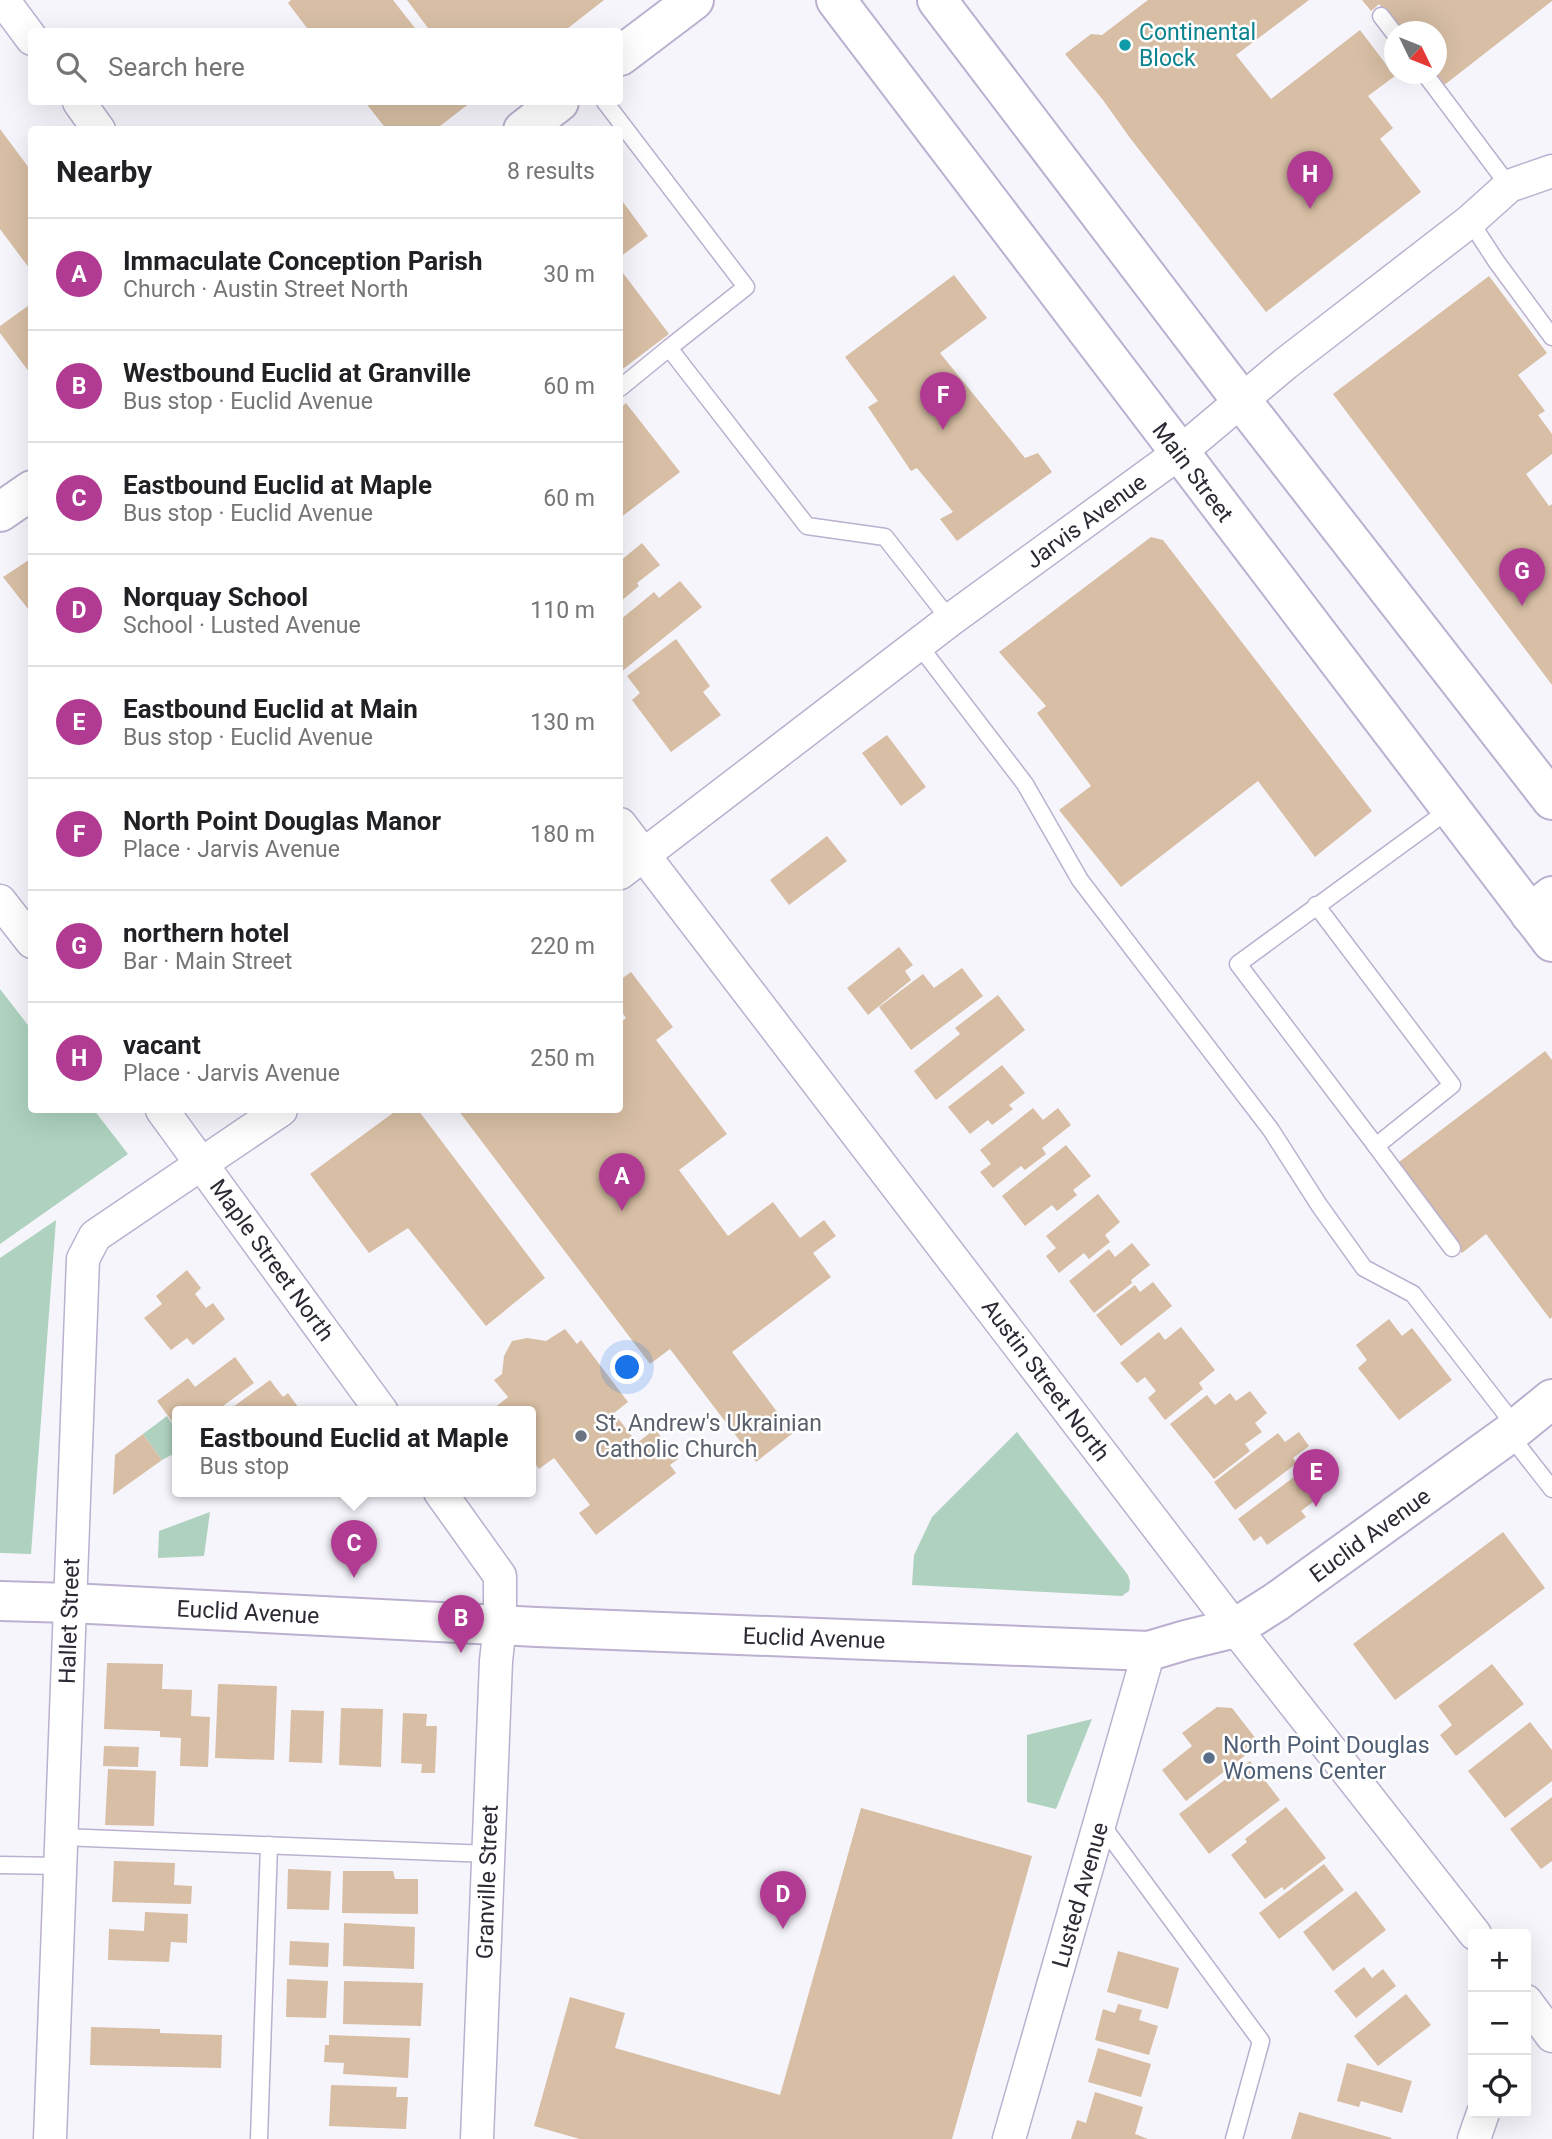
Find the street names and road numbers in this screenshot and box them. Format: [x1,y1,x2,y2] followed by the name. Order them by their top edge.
[1147,417,1239,527] street label: Main Street
[1021,469,1152,574] street label: Jarvis Avenue
[204,1174,339,1346] street label: Maple Street North
[976,1294,1115,1466] street label: Austin Street North
[1305,1483,1436,1588] street label: Euclid Avenue
[54,1557,85,1685] street label: Hallet Street
[176,1595,320,1630] street label: Euclid Avenue
[742,1623,886,1654] street label: Euclid Avenue
[471,1804,504,1960] street label: Granville Street
[1047,1819,1114,1971] street label: Lusted Avenue

